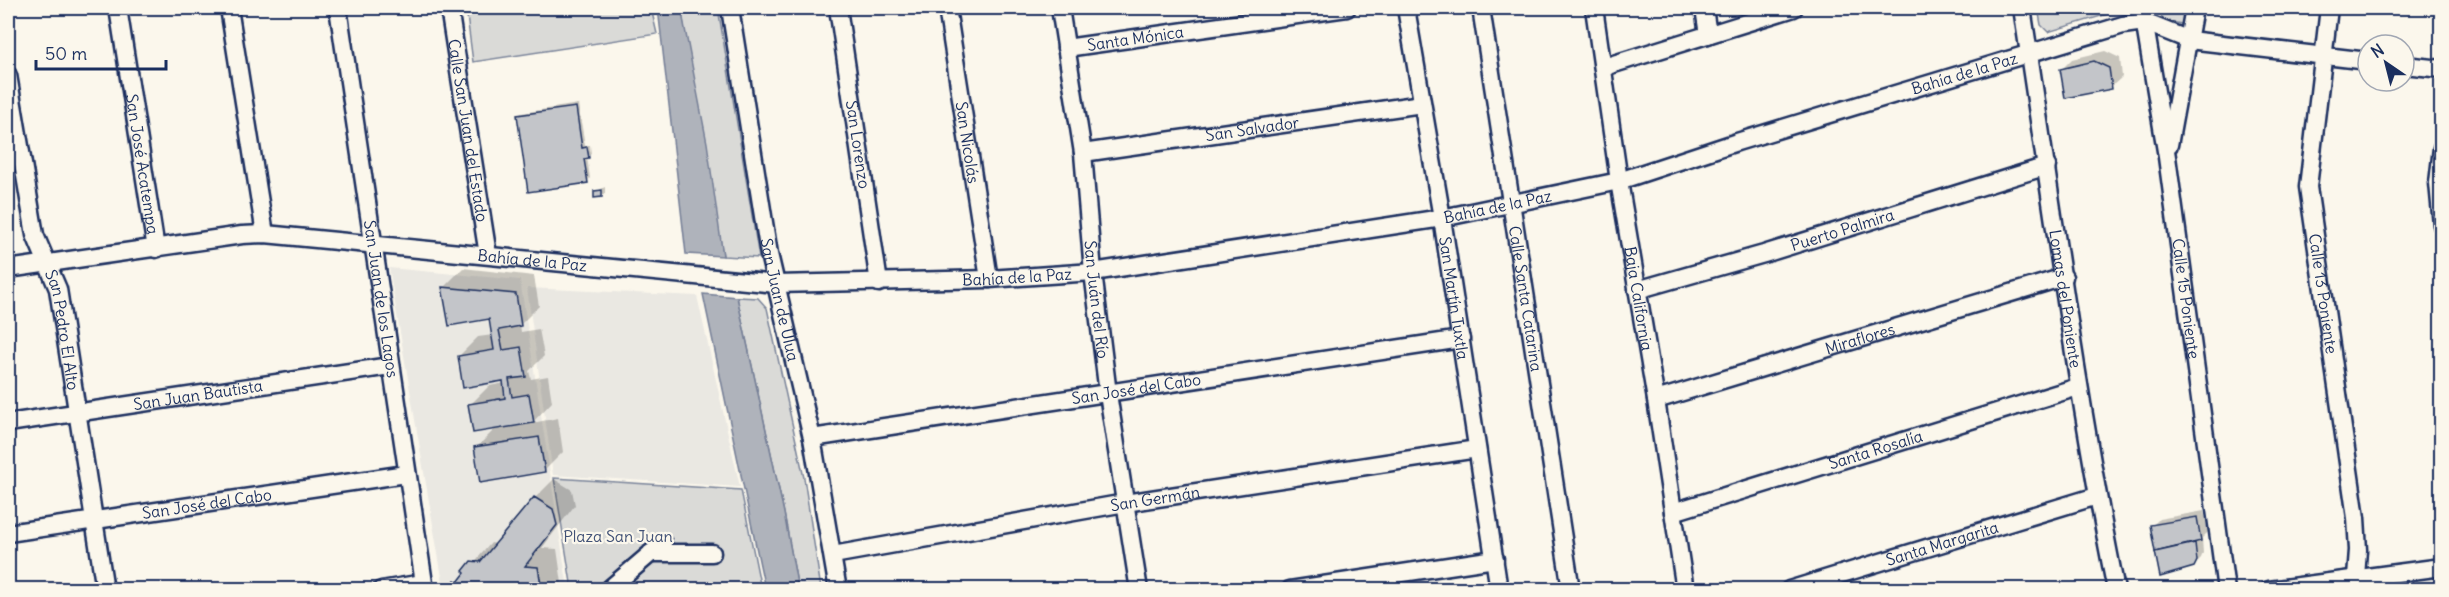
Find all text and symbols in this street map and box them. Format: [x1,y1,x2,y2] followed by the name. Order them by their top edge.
[1086,21,1185,55] street label: Santa Mónica
[36,33,166,71] scale bar
[2356,33,2416,93] north arrow
[444,38,493,223] street label: Calle San Juan del Estado
[2367,39,2388,62] text: N
[45,42,87,65] text: 50 m
[1909,48,2020,99] street label: Bahía de la Paz
[122,93,164,236] street label: San José Acatempa
[842,99,875,190] street label: San Lorenzo
[952,100,984,185] street label: San Nicolás
[1204,112,1301,145] street label: San Salvador
[1442,185,1554,227] street label: Bahía de la Paz
[1788,204,1897,255] street label: Puerto Palmira
[360,219,403,379] street label: San Juan de los Lagos
[1505,224,1547,373] street label: Calle Santa Catarina
[2045,228,2086,369] street label: Lomas del Poniente
[2305,232,2342,355] street label: Calle 13 Poniente
[1435,235,1474,361] street label: San Martín Tuxtla
[757,237,804,363] street label: San Juan de Ulua
[2168,237,2204,360] street label: Calle 15 Poniente
[1080,240,1114,360] street label: San Juán del Río
[477,245,588,275] street label: Bahía de la Paz
[1620,245,1658,352] street label: Baja California
[962,263,1073,290] street label: Bahía de la Paz
[41,266,84,392] street label: San Pedro El Alto
[1823,319,1897,358] street label: Miraflores
[1070,369,1202,408] street label: San José del Cabo
[132,375,264,414] street label: San Juan Bautista
[1826,426,1925,473] street label: Santa Rosalía
[1109,482,1201,515] street label: San Germán
[141,484,273,523] street label: San José del Cabo
[1883,517,2001,570] street label: Santa Margarita
[563,526,673,546] park label: Plaza San Juan

